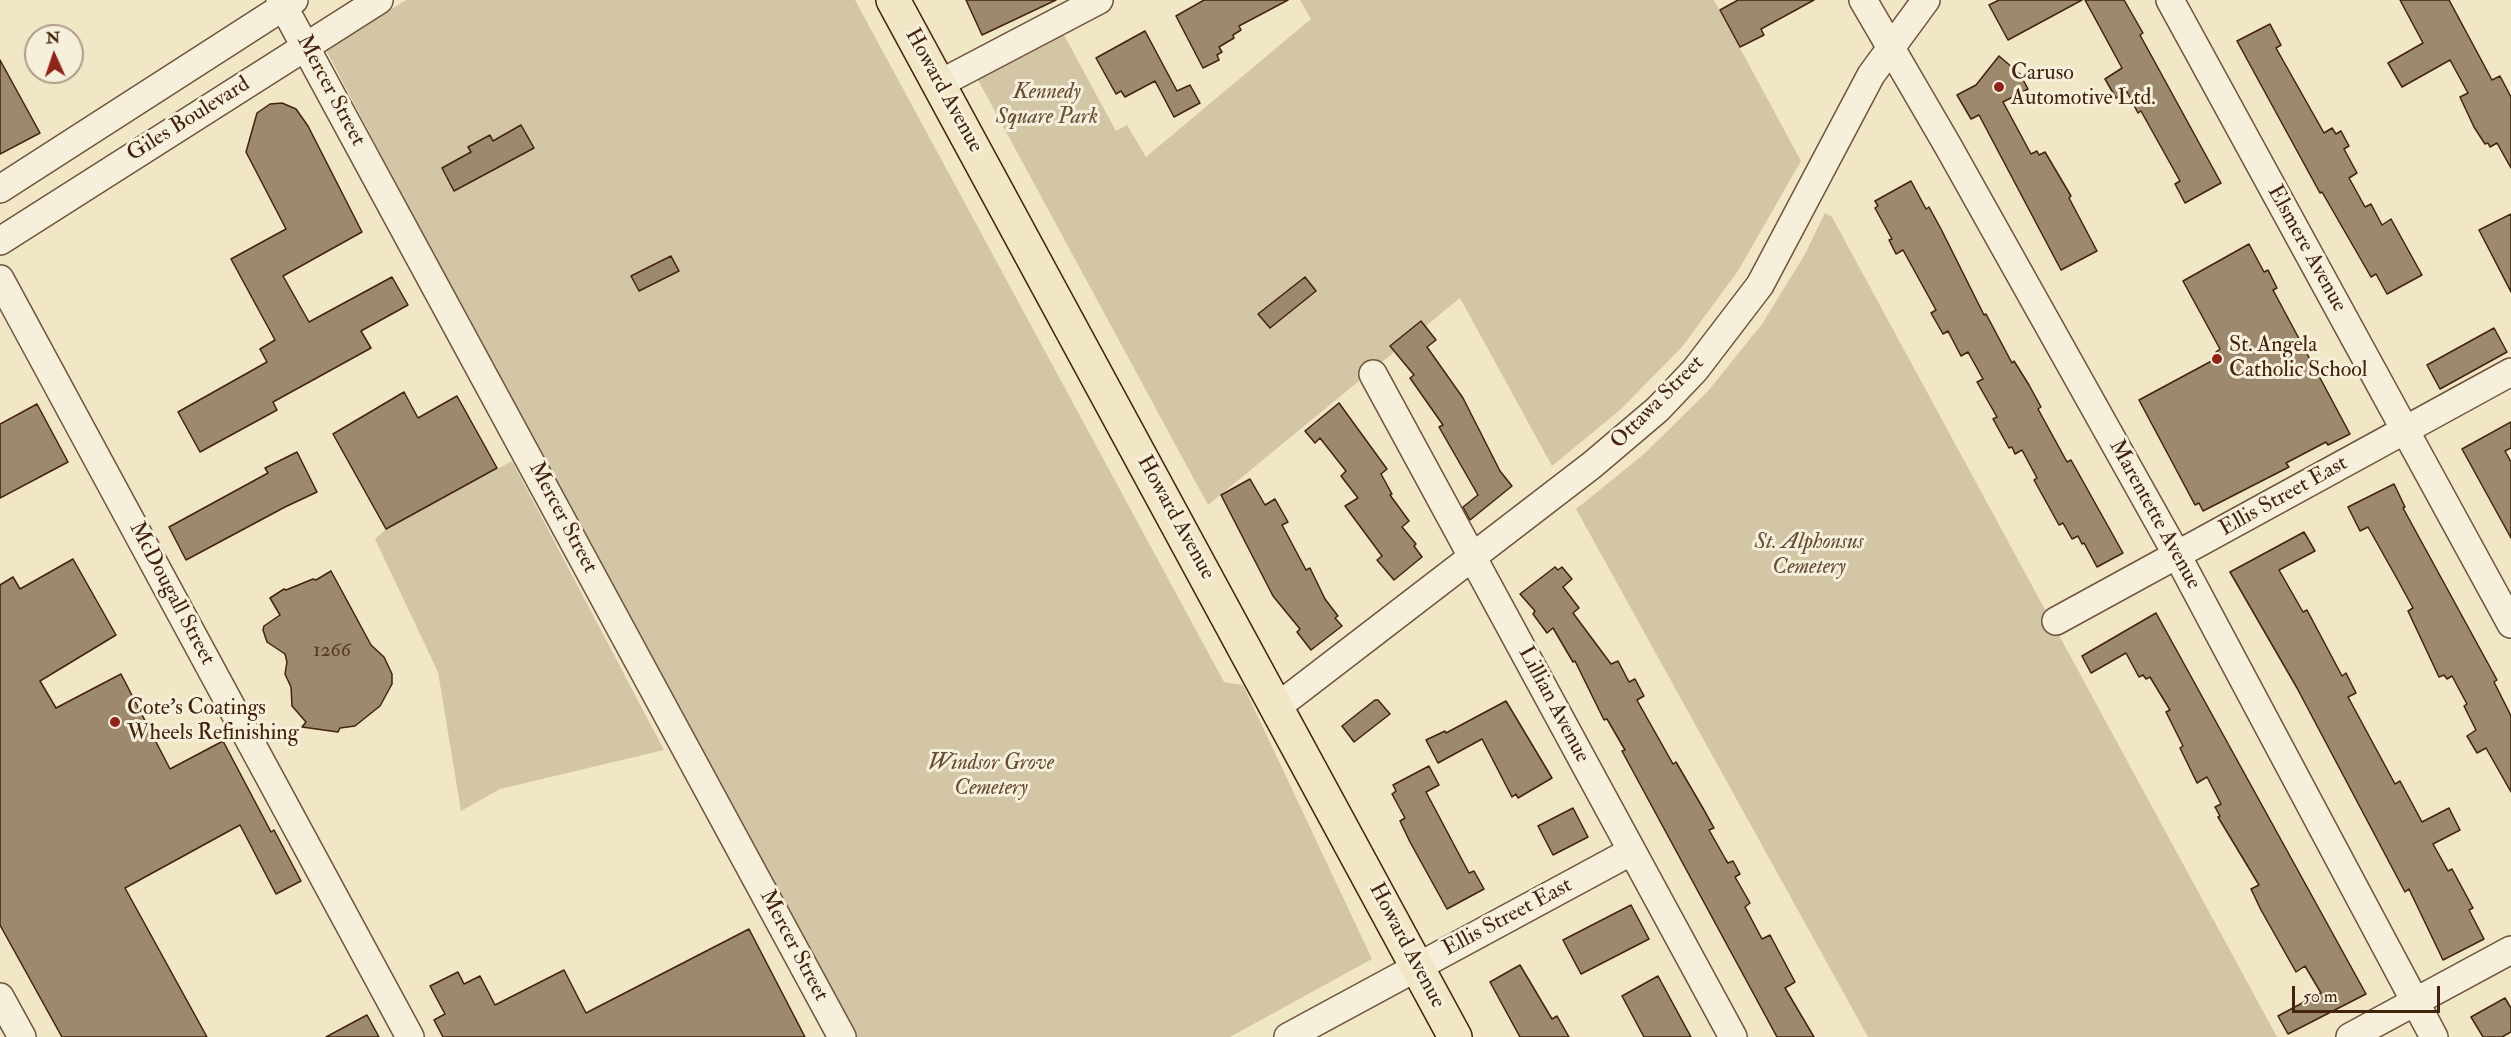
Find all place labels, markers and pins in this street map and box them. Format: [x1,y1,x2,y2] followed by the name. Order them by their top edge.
[2011,61,2156,112] place label: Caruso Automotive Ltd.
[1992,80,2006,94] marker: Caruso Automotive Ltd.
[2229,333,2367,384] place label: St. Angela Catholic School
[2210,352,2224,366] marker: St. Angela Catholic School
[127,696,298,748] place label: Cote's Coatings Wheels Refinishing
[108,715,122,729] marker: Cote's Coatings Wheels Refinishing

